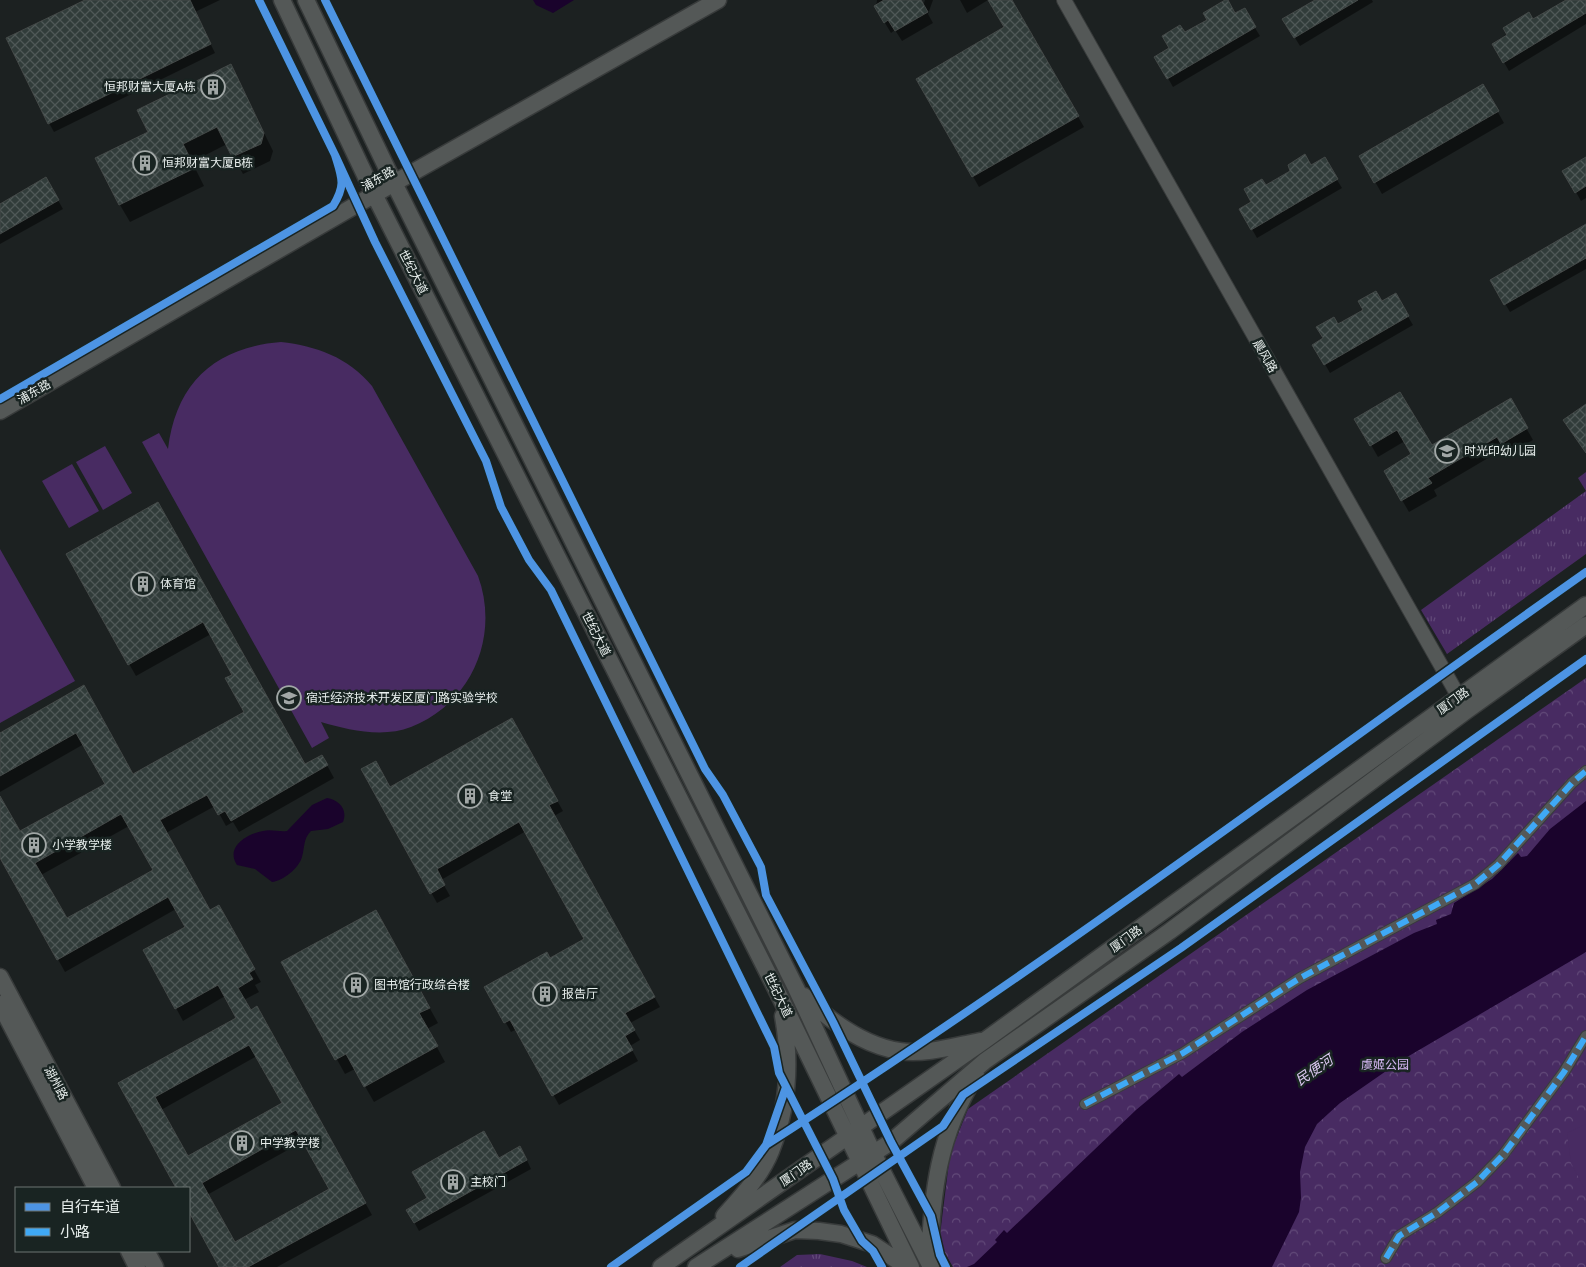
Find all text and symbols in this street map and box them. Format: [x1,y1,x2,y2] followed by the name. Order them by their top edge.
[200,74,226,100] building icon: 恒邦财富大厦A栋
[104,80,196,94] place label: 恒邦财富大厦A栋
[132,150,158,176] building icon: 恒邦财富大厦B栋
[162,156,253,170] place label: 恒邦财富大厦B栋
[359,164,397,194] street label: 浦东路
[396,247,430,297] street label: 世纪大道
[1250,337,1280,375] street label: 晨风路
[15,377,53,407] street label: 浦东路
[1434,438,1460,464] school or university icon: 时光印幼儿园
[1464,444,1536,458] place label: 时光印幼儿园
[130,571,156,597] building icon: 体育馆
[160,577,196,591] place label: 体育馆
[579,609,613,659] street label: 世纪大道
[276,685,302,711] school or university icon: 宿迁经济技术开发区厦门路实验学校
[1434,685,1472,717] street label: 厦门路
[306,691,498,705] place label: 宿迁经济技术开发区厦门路实验学校
[457,783,483,809] building icon: 食堂
[488,789,512,803] place label: 食堂
[21,832,47,858] building icon: 小学教学楼
[52,838,112,852] place label: 小学教学楼
[1107,923,1145,955] street label: 厦门路
[761,970,795,1020] street label: 世纪大道
[343,972,369,998] building icon: 图书馆行政综合楼
[374,978,470,992] place label: 图书馆行政综合楼
[532,981,558,1007] building icon: 报告厅
[562,987,598,1001] place label: 报告厅
[1292,1050,1339,1089] water label: 民便河
[1361,1058,1409,1072] park label: 虞姬公园
[41,1064,71,1102] street label: 湖州路
[229,1130,255,1156] building icon: 中学教学楼
[260,1136,320,1150] place label: 中学教学楼
[777,1157,815,1189] street label: 厦门路
[440,1169,466,1195] building icon: 主校门
[470,1175,506,1189] place label: 主校门
[15,1187,190,1252] legend
[60,1198,120,1216] text: 自行车道
[60,1223,90,1241] text: 小路

